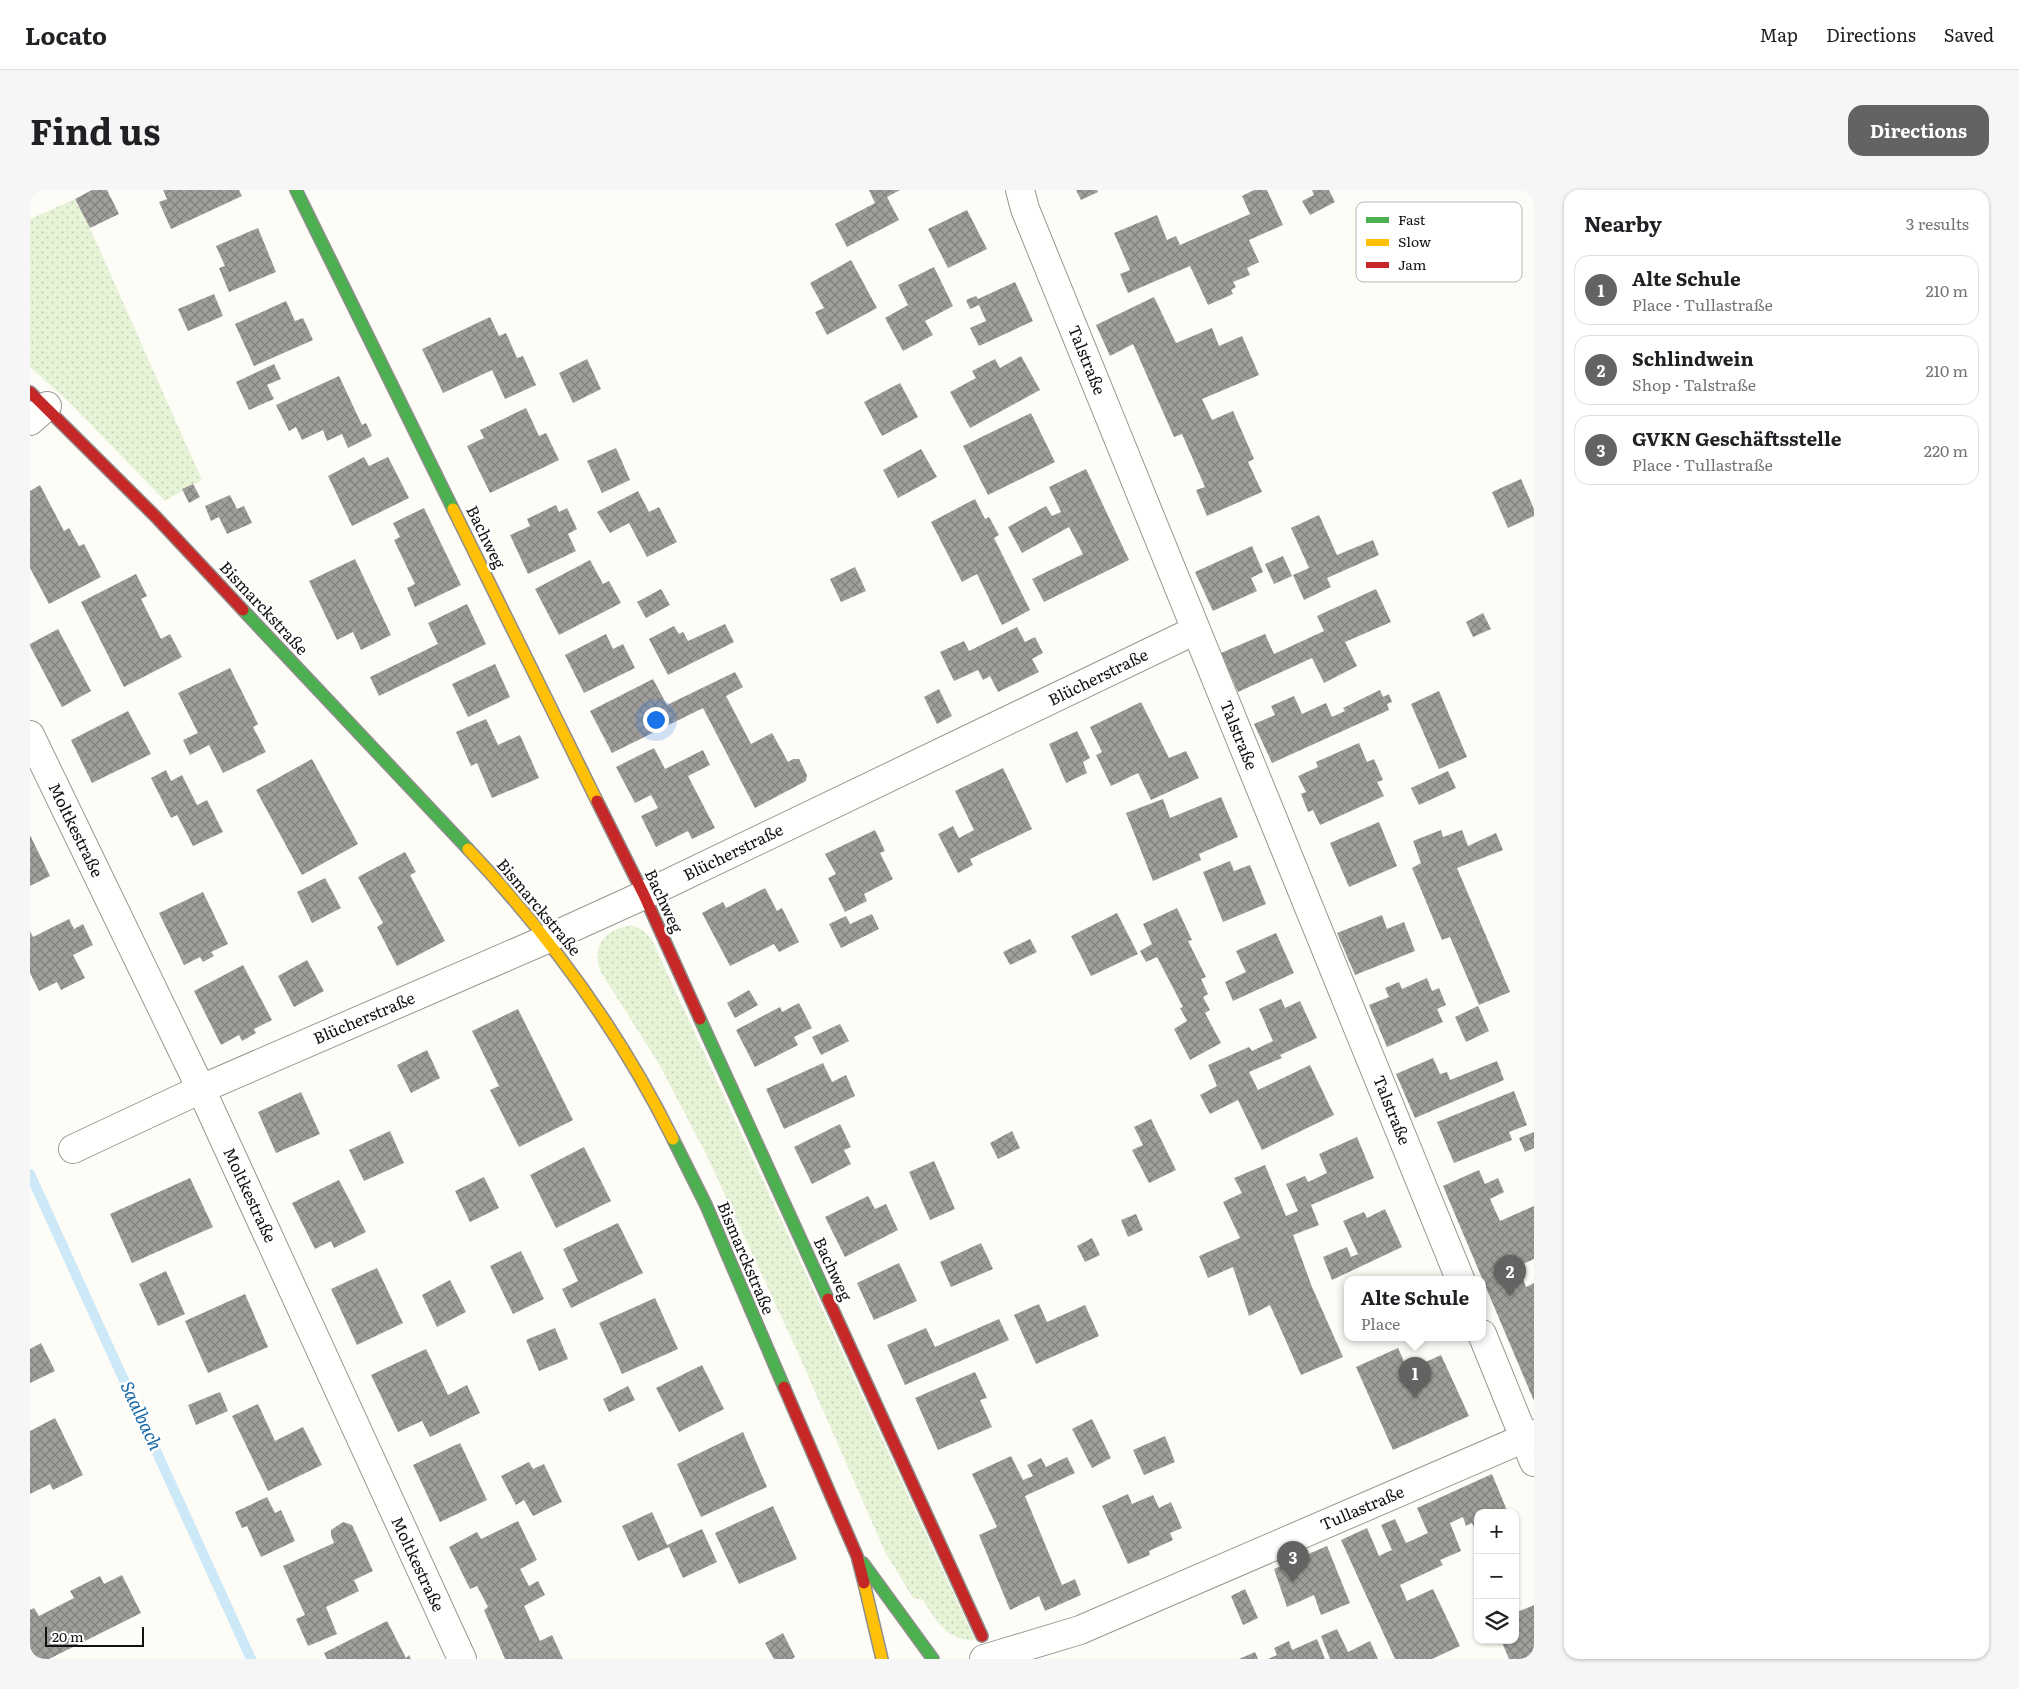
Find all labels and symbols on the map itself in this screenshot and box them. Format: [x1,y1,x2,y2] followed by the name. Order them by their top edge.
[1356,202,1522,282] legend
[1398,209,1426,229] text: Fast
[1398,231,1431,251] text: Slow
[1398,254,1427,274] text: Jam
[1063,321,1113,398] street label: Talstraße
[461,501,513,572] street label: Bachweg
[215,555,315,660] street label: Bismarckstraße
[1044,642,1152,711] street label: Blücherstraße
[1215,696,1265,773] street label: Talstraße
[643,707,669,733] your location
[44,778,110,881] street label: Moltkestraße
[679,817,787,886] street label: Blücherstraße
[492,852,588,960] street label: Bismarckstraße
[640,865,690,936] street label: Bachweg
[309,985,418,1049] street label: Blücherstraße
[1368,1071,1418,1148] street label: Talstraße
[218,1143,283,1246] street label: Moltkestraße
[712,1197,782,1318] street label: Bismarckstraße
[809,1233,859,1304] street label: Bachweg
[1494,1255,1526,1296] pin: 2
[1399,1357,1431,1398] pin: 1
[115,1376,170,1455] water label: Saalbach
[1316,1479,1407,1536] street label: Tullastraße
[386,1512,451,1615] street label: Moltkestraße
[1277,1541,1309,1582] pin: 3
[45,1624,144,1647] scale bar

